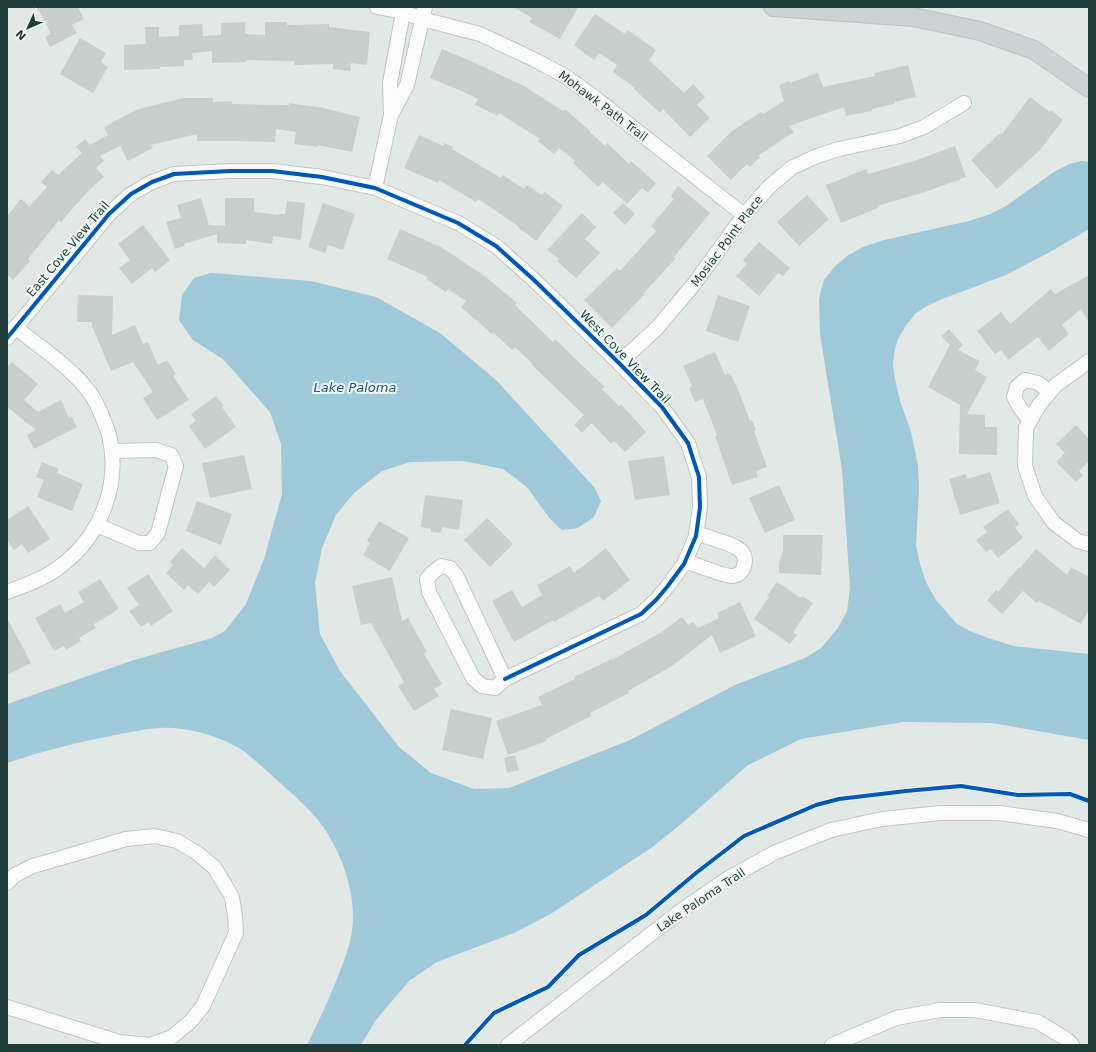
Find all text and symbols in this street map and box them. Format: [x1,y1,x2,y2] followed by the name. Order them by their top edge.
[8,8,48,48] north arrow
[13,27,29,43] text: N
[556,68,650,144] street label: Mohawk Path Trail
[688,193,766,289] street label: Mosiac Point Place
[24,198,112,300] street label: East Cove View Trail
[577,307,673,407] street label: West Cove View Trail
[314,380,396,395] water label: Lake Paloma
[654,865,748,935] street label: Lake Paloma Trail

